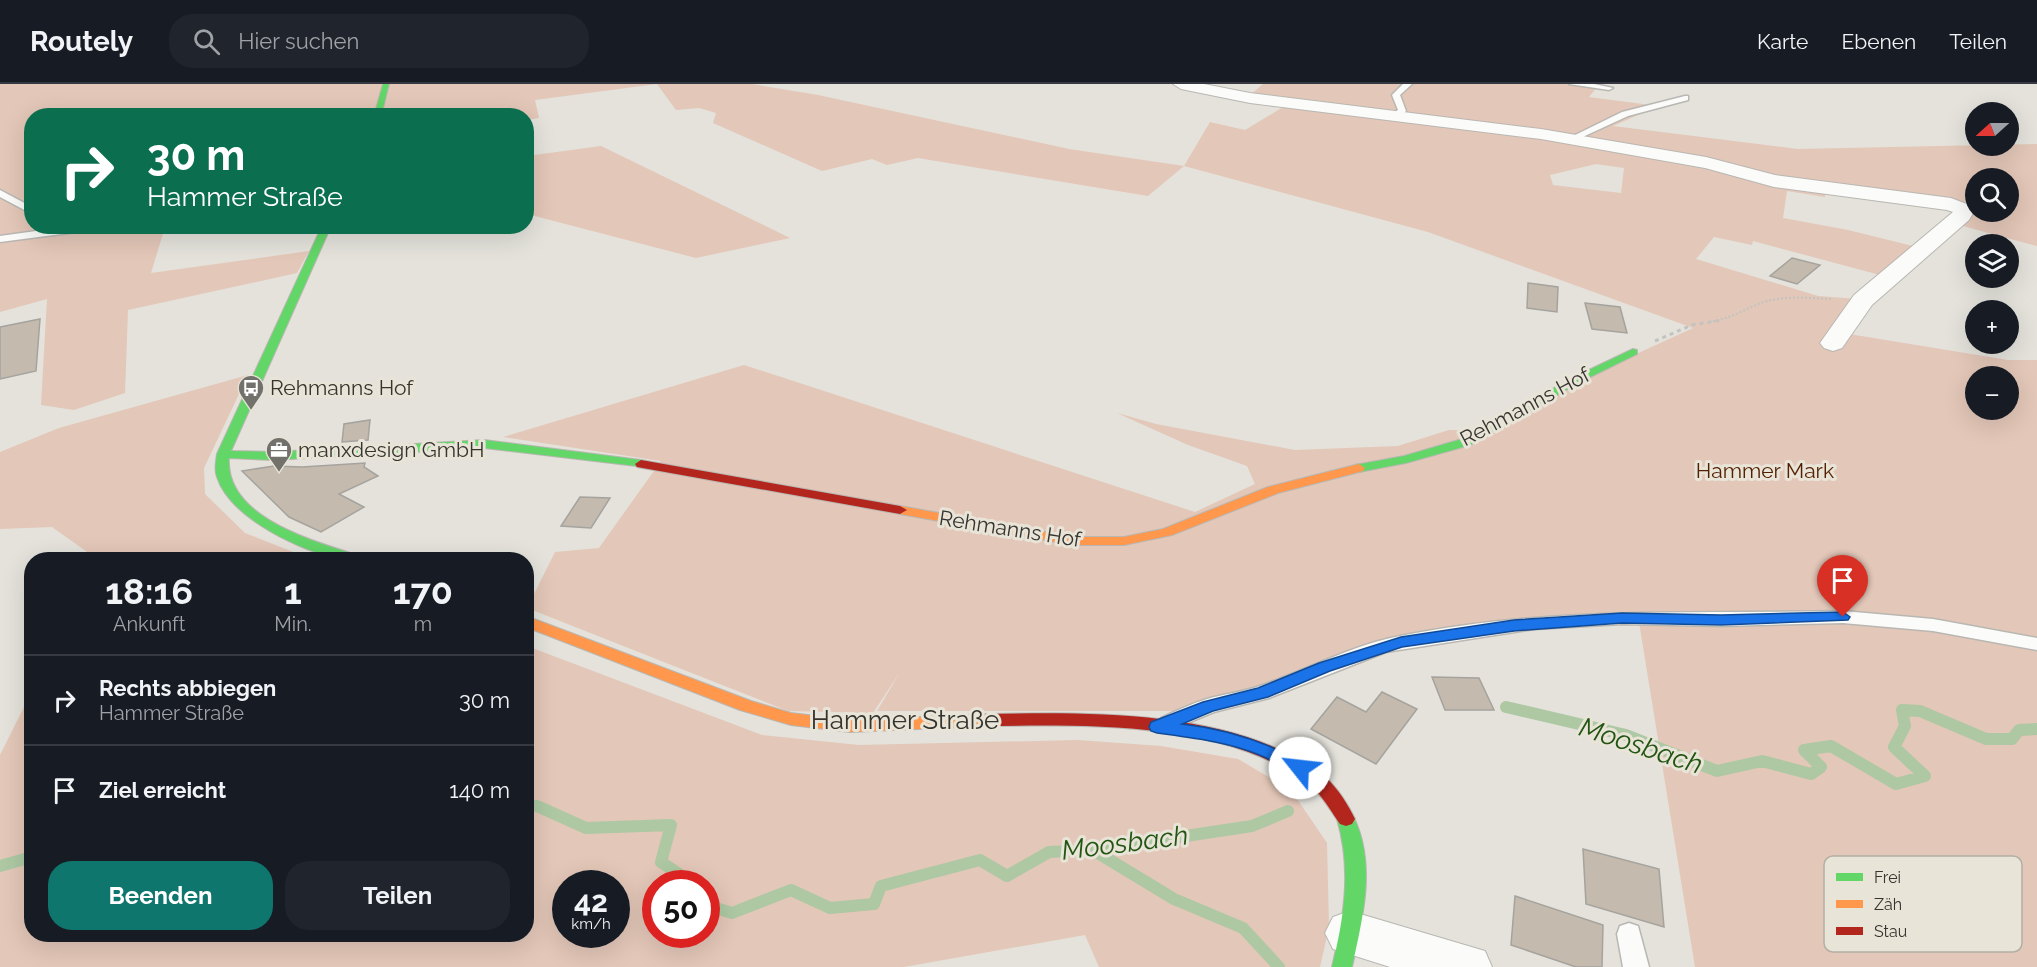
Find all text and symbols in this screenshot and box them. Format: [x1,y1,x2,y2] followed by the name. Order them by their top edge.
[169,14,589,68] search box
[30,25,133,58] text: Routely
[190,25,223,58] icon: search
[238,28,359,54] text: Hier suchen
[1757,29,1808,54] text: Karte
[1841,29,1916,54] text: Ebenen
[1949,29,2007,54] text: Teilen
[1965,102,2019,156] north arrow
[1965,102,2019,420] map controls
[147,131,245,180] text: 30 m
[48,132,126,210] icon: right
[1965,168,2019,222] button: search
[147,181,343,212] text: Hammer Straße
[1965,234,2019,288] button: layers
[1965,300,2019,354] button: +
[1456,361,1595,451] street label: Rehmanns Hof
[1965,366,2019,420] button: −
[236,373,266,411] bus stop icon: Rehmanns Hof
[270,375,414,400] place label: Rehmanns Hof
[264,435,294,473] office icon: manxdesign GmbH
[298,437,484,462] place label: manxdesign GmbH
[1696,458,1834,483] park label: Hammer Mark
[937,505,1084,552] street label: Rehmanns Hof
[1817,555,1868,617] pin
[1826,564,1859,597] icon: arrive
[105,570,193,612] text: 18:16
[284,570,302,612] text: 1
[393,570,453,612] text: 170
[113,612,185,636] text: Ankunft
[274,612,312,636] text: Min.
[414,612,432,636] text: m
[99,675,276,701] text: Rechts abbiegen
[48,684,81,717] icon: right
[459,687,510,713] text: 30 m
[99,701,244,725] text: Hammer Straße
[811,705,999,735] street label: Hammer Straße
[1576,711,1707,780] water label: Moosbach
[1268,736,1332,800] position arrow
[48,774,81,807] icon: arrive
[99,777,226,803] text: Ziel erreicht
[449,777,510,803] text: 140 m
[1060,819,1190,866] water label: Moosbach
[1824,856,2022,952] legend
[48,861,273,930] button: Beenden
[285,861,510,930] button: Teilen
[1874,868,1901,887] text: Frei
[642,870,720,948] speed limit sign: 50
[574,884,608,919] text: 42
[1874,895,1902,914] text: Zäh
[571,915,611,933] text: km/h
[1874,922,1907,941] text: Stau

